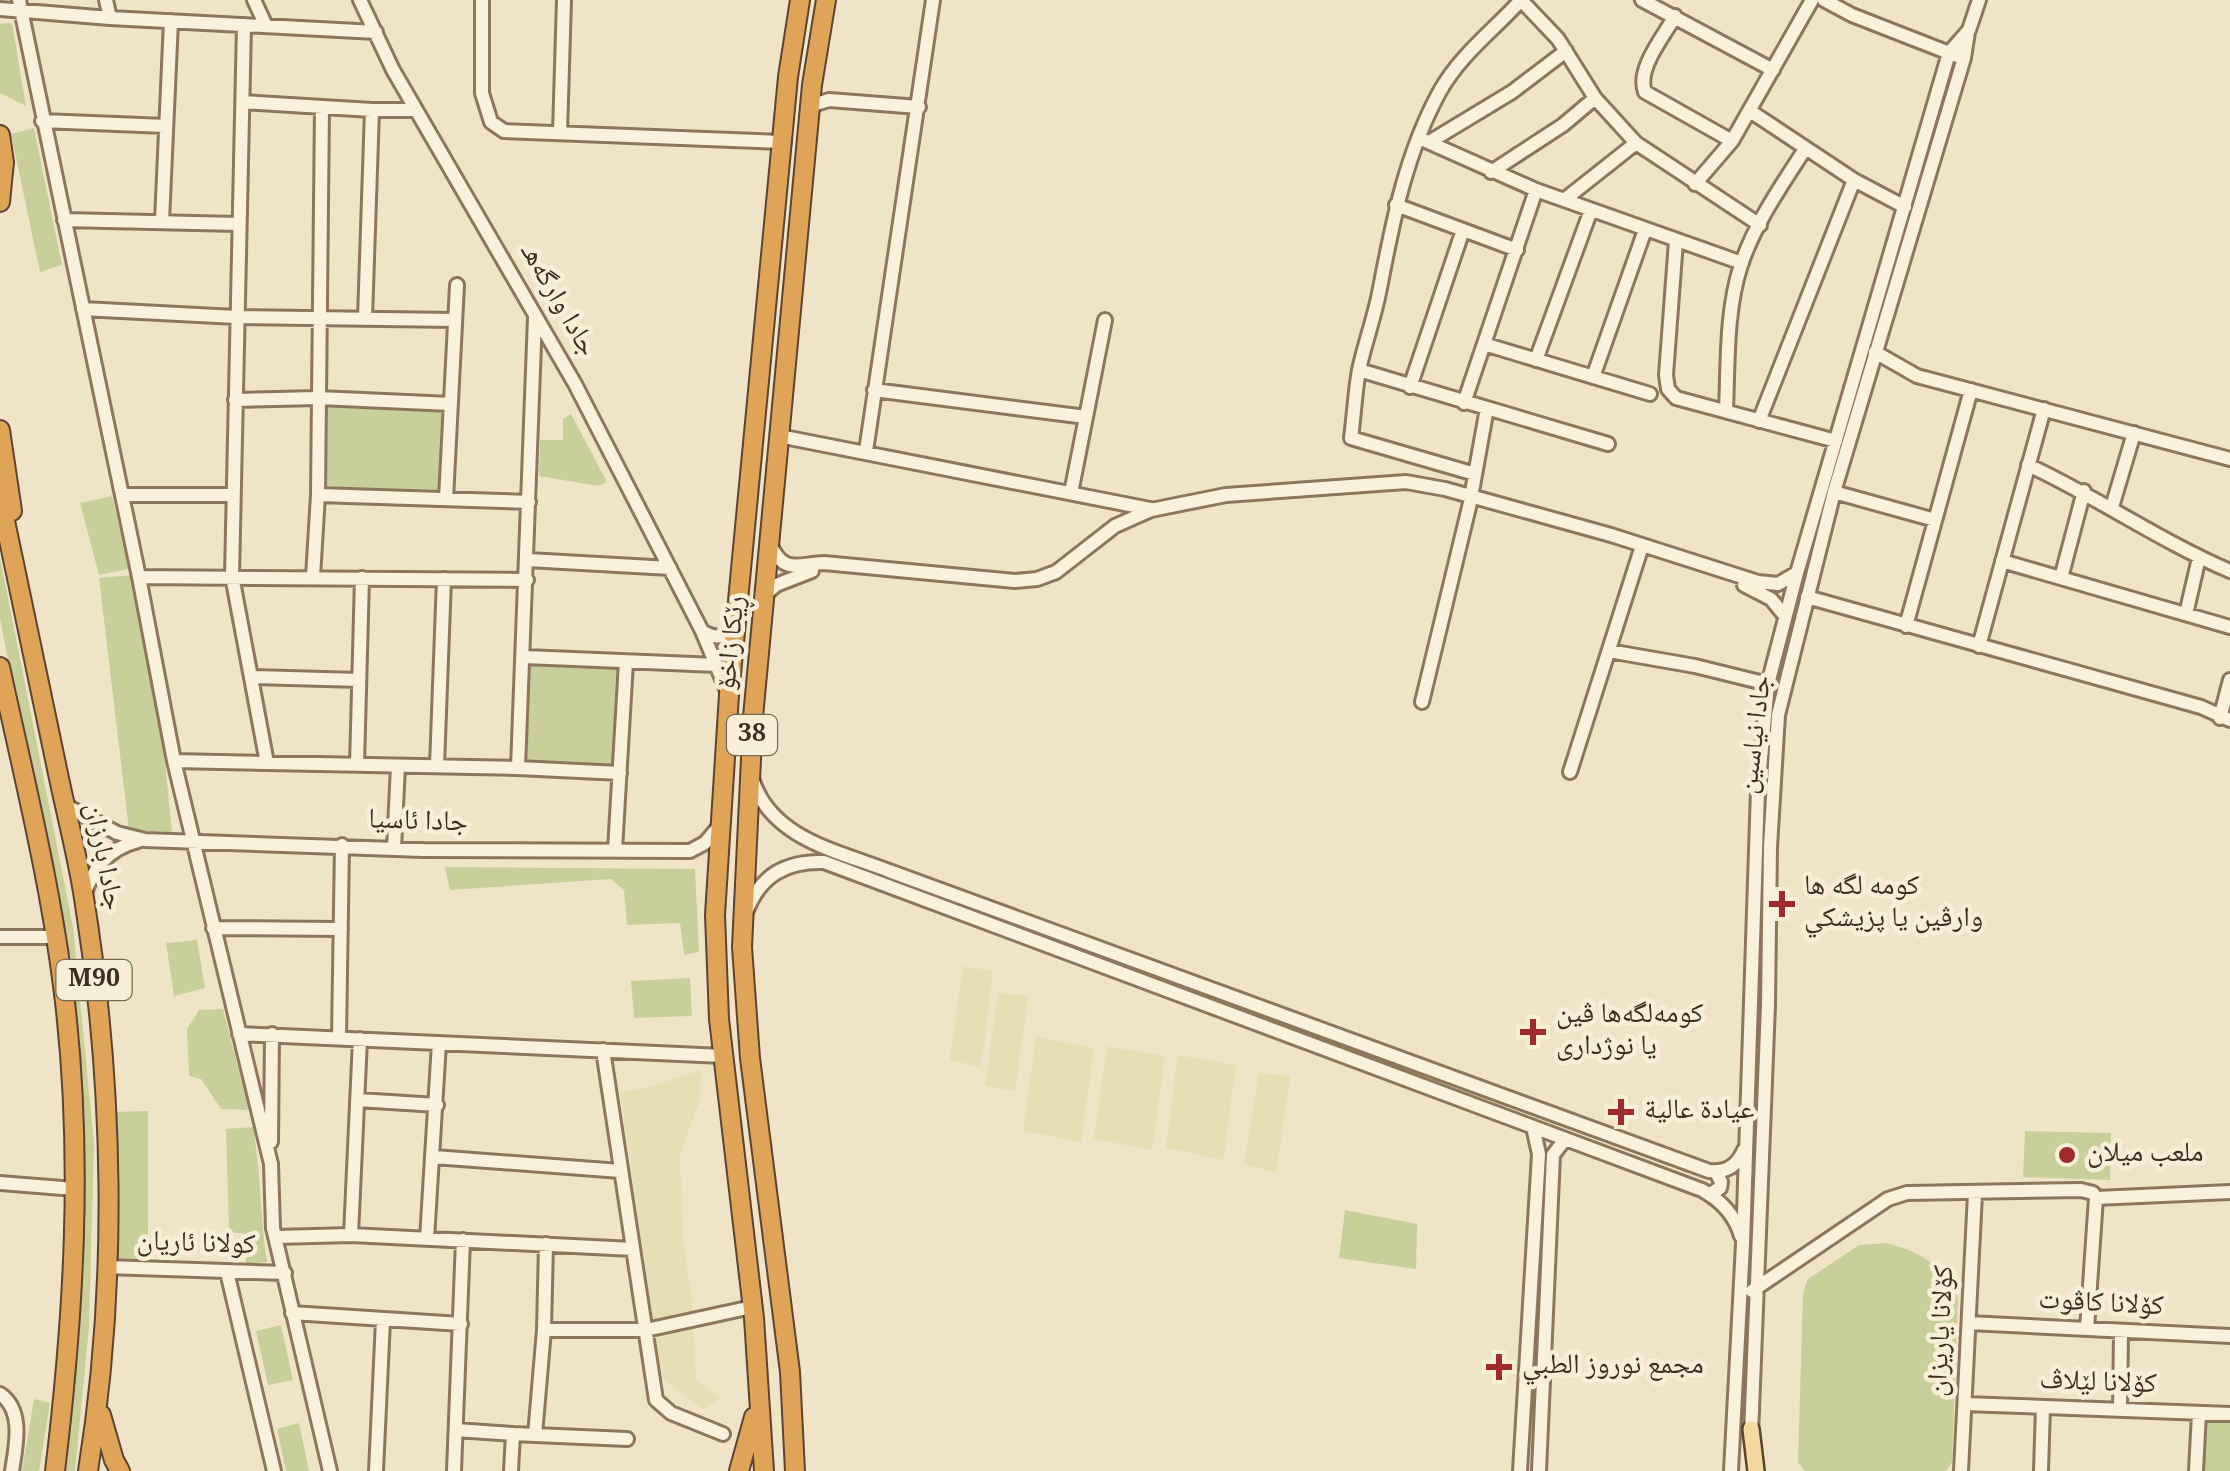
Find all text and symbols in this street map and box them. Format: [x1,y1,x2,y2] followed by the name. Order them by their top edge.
[505,234,609,367] street label: جادا وارگه‌هـ
[704,593,762,693] street label: ڕێکا زاخۆ
[1726,673,1788,797] street label: جادا نیاسین
[727,715,777,755] road number: 38
[367,797,469,849] street label: جادا ئاسيا
[68,799,136,915] street label: جادا بارزان
[1804,864,1983,944] place label: كومه لگه ها وارڤين يا پزيشكي
[1769,891,1795,917] marker: كومه لگه ها وارڤين يا پزيشكي
[56,960,132,1000] road number: M90
[1556,992,1704,1072] place label: کومەلگەها ڤین یا نوژداری
[1520,1019,1546,1045] marker: کومەلگەها ڤین یا نوژداری
[1644,1088,1754,1136] place label: عيادة عالية
[1608,1099,1634,1125] marker: عيادة عالية
[2087,1131,2204,1179] place label: ملعب ميلان
[2056,1144,2078,1166] marker: ملعب ميلان
[136,1219,257,1271] street label: كولانا ئاريان
[1916,1264,1970,1398] street label: کۆلانا یاریزان
[2037,1278,2165,1332] street label: کۆلانا کاڤوت
[1522,1343,1704,1391] place label: مجمع نوروز الطبي
[1486,1354,1512,1380] marker: مجمع نوروز الطبي
[2039,1358,2158,1410] street label: کۆلانا لێلاڤ

